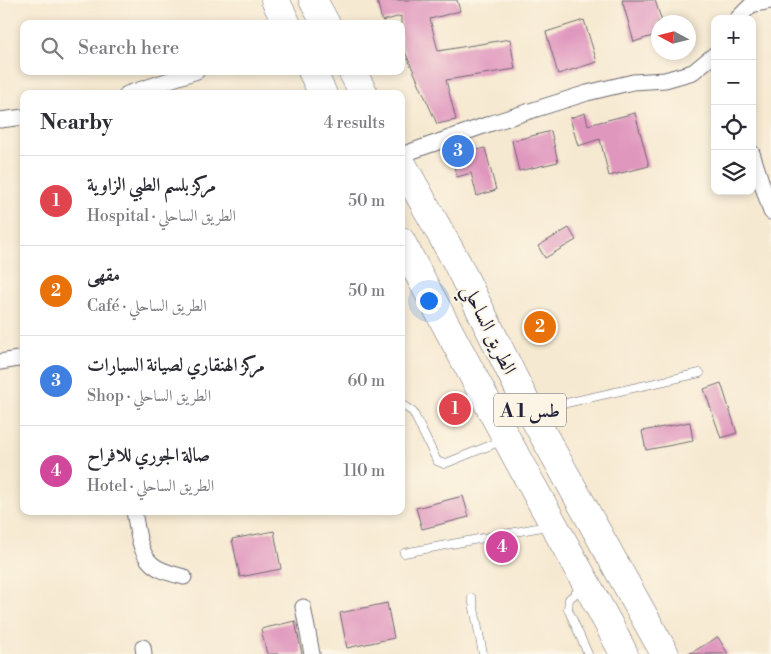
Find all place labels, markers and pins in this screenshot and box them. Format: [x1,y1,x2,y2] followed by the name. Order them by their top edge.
[442,132,474,170] pin: 3
[524,308,556,346] pin: 2
[439,390,471,428] pin: 1
[486,528,518,566] pin: 4

